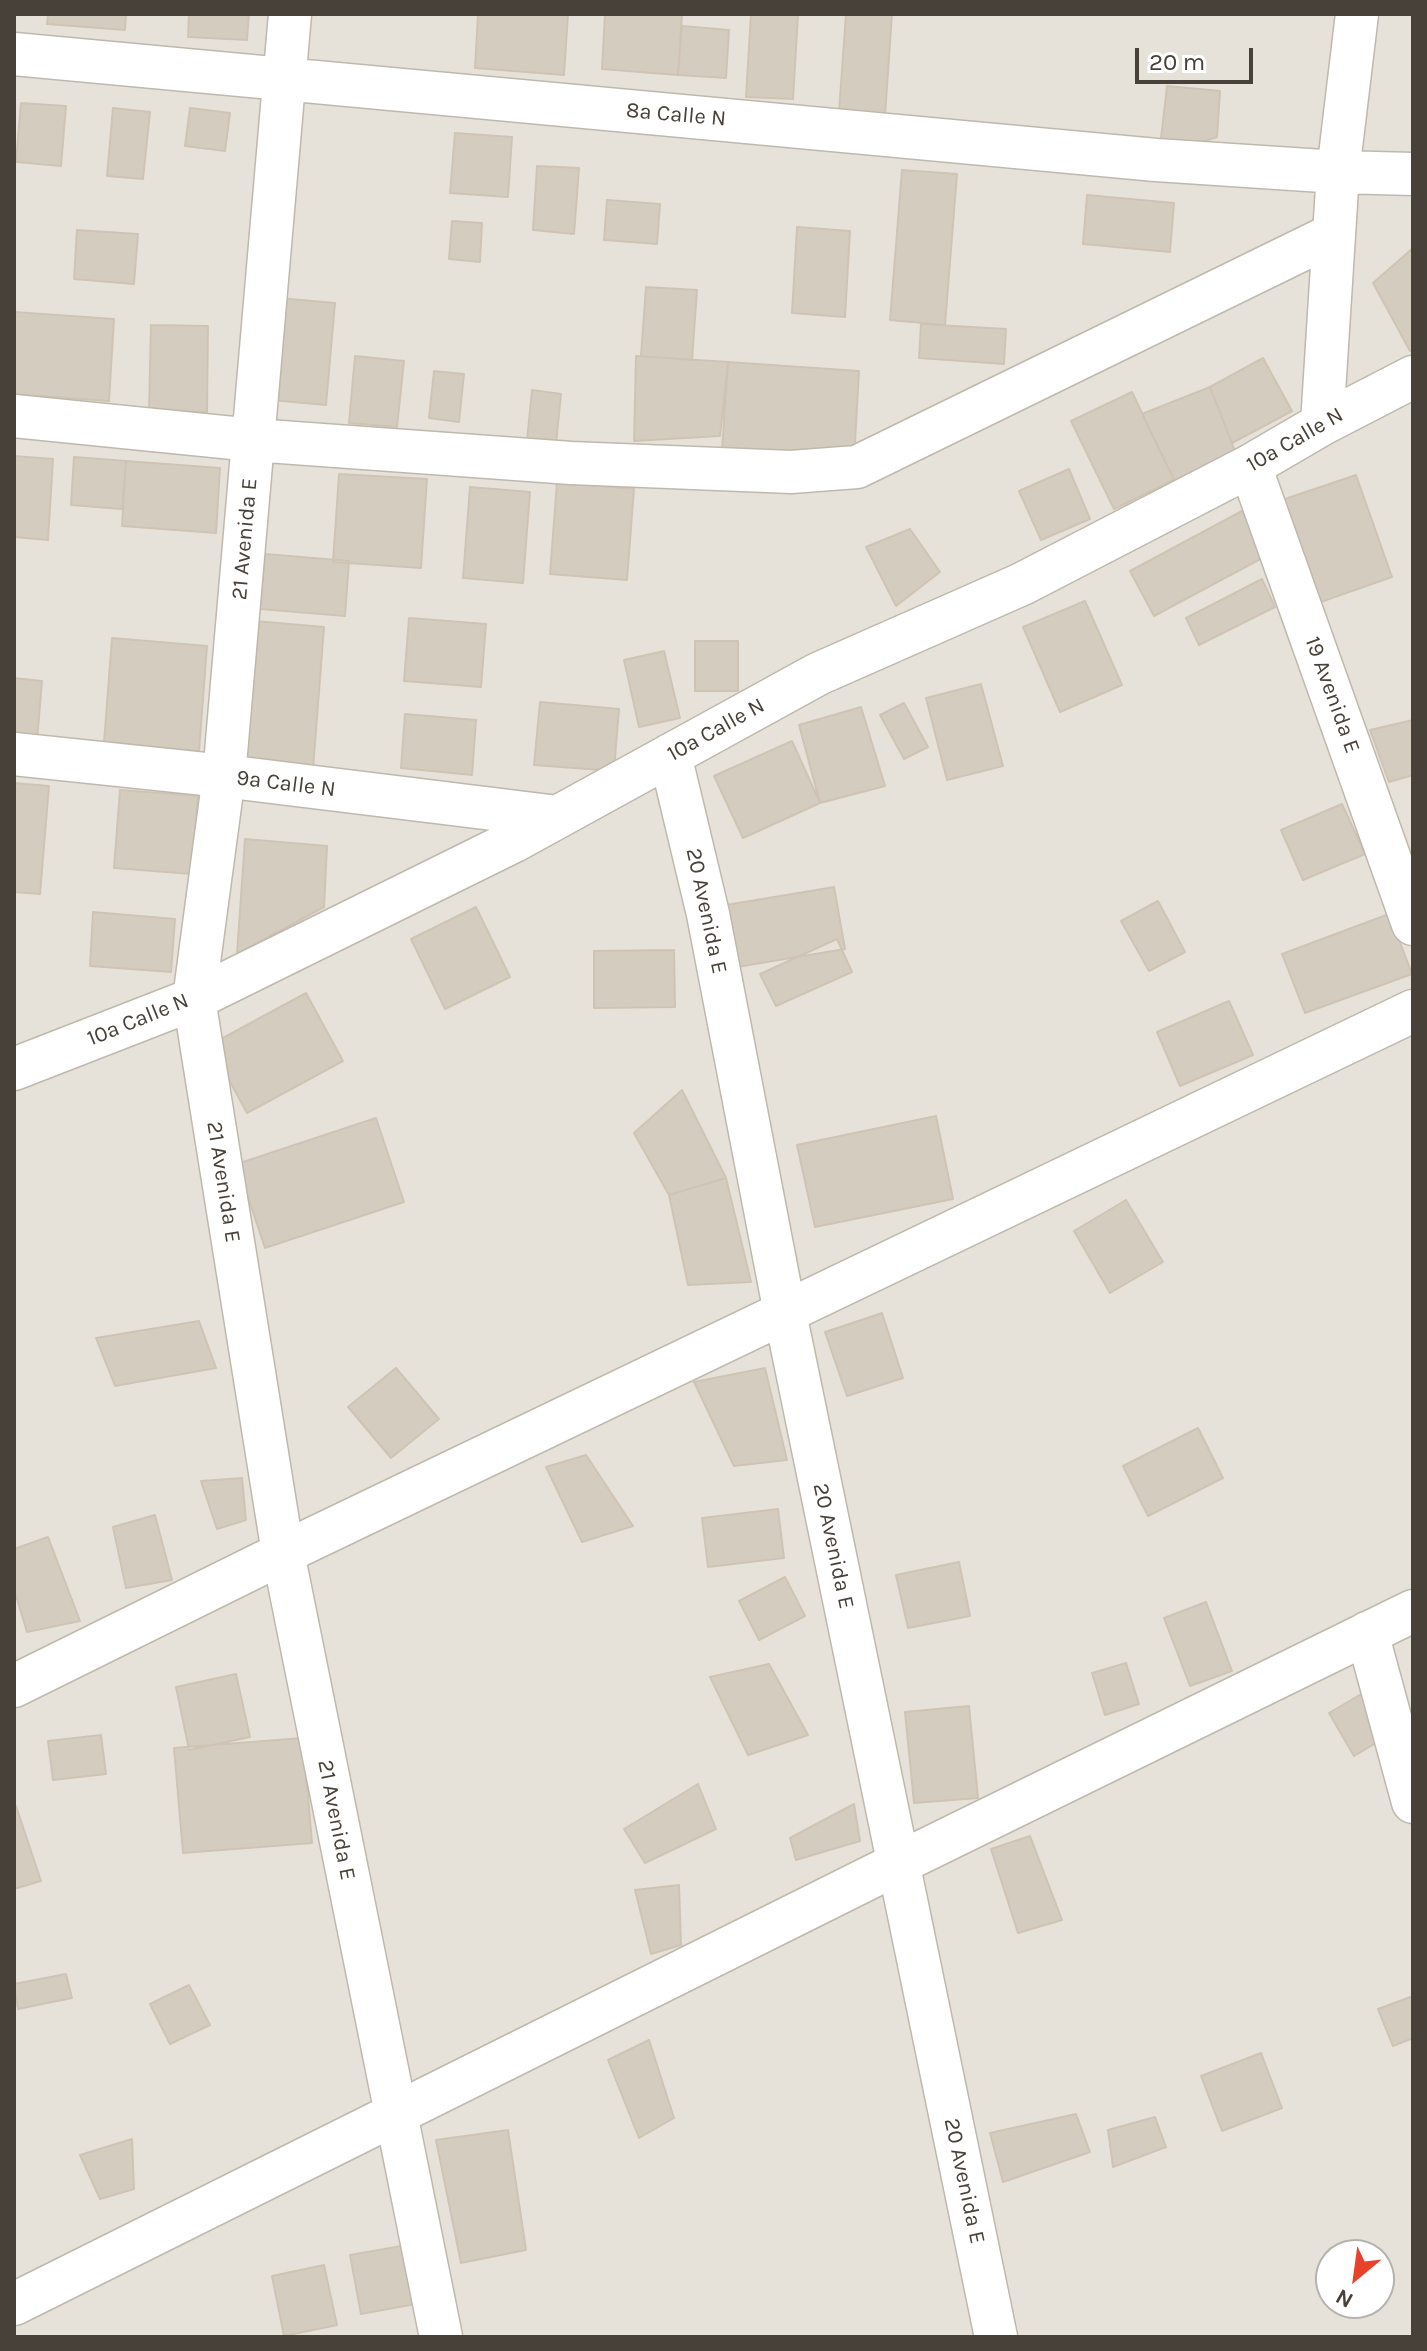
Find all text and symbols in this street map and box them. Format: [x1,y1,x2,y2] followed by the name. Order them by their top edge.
[1139,32,1257,82] scale bar
[1149,48,1205,76] text: 20 m
[625,97,727,133] street label: 8a Calle N
[1242,402,1348,478] street label: 10a Calle N
[227,477,263,601] street label: 21 Avenida E
[1299,633,1365,757] street label: 19 Avenida E
[663,692,769,768] street label: 10a Calle N
[235,765,337,803] street label: 9a Calle N
[680,846,732,976] street label: 20 Avenida E
[83,988,193,1052] street label: 10a Calle N
[200,1120,246,1244] street label: 21 Avenida E
[807,1481,859,1611] street label: 20 Avenida E
[311,1757,361,1883] street label: 21 Avenida E
[938,2116,990,2246] street label: 20 Avenida E
[1315,2239,1395,2319] north arrow
[1331,2283,1358,2313] text: N

